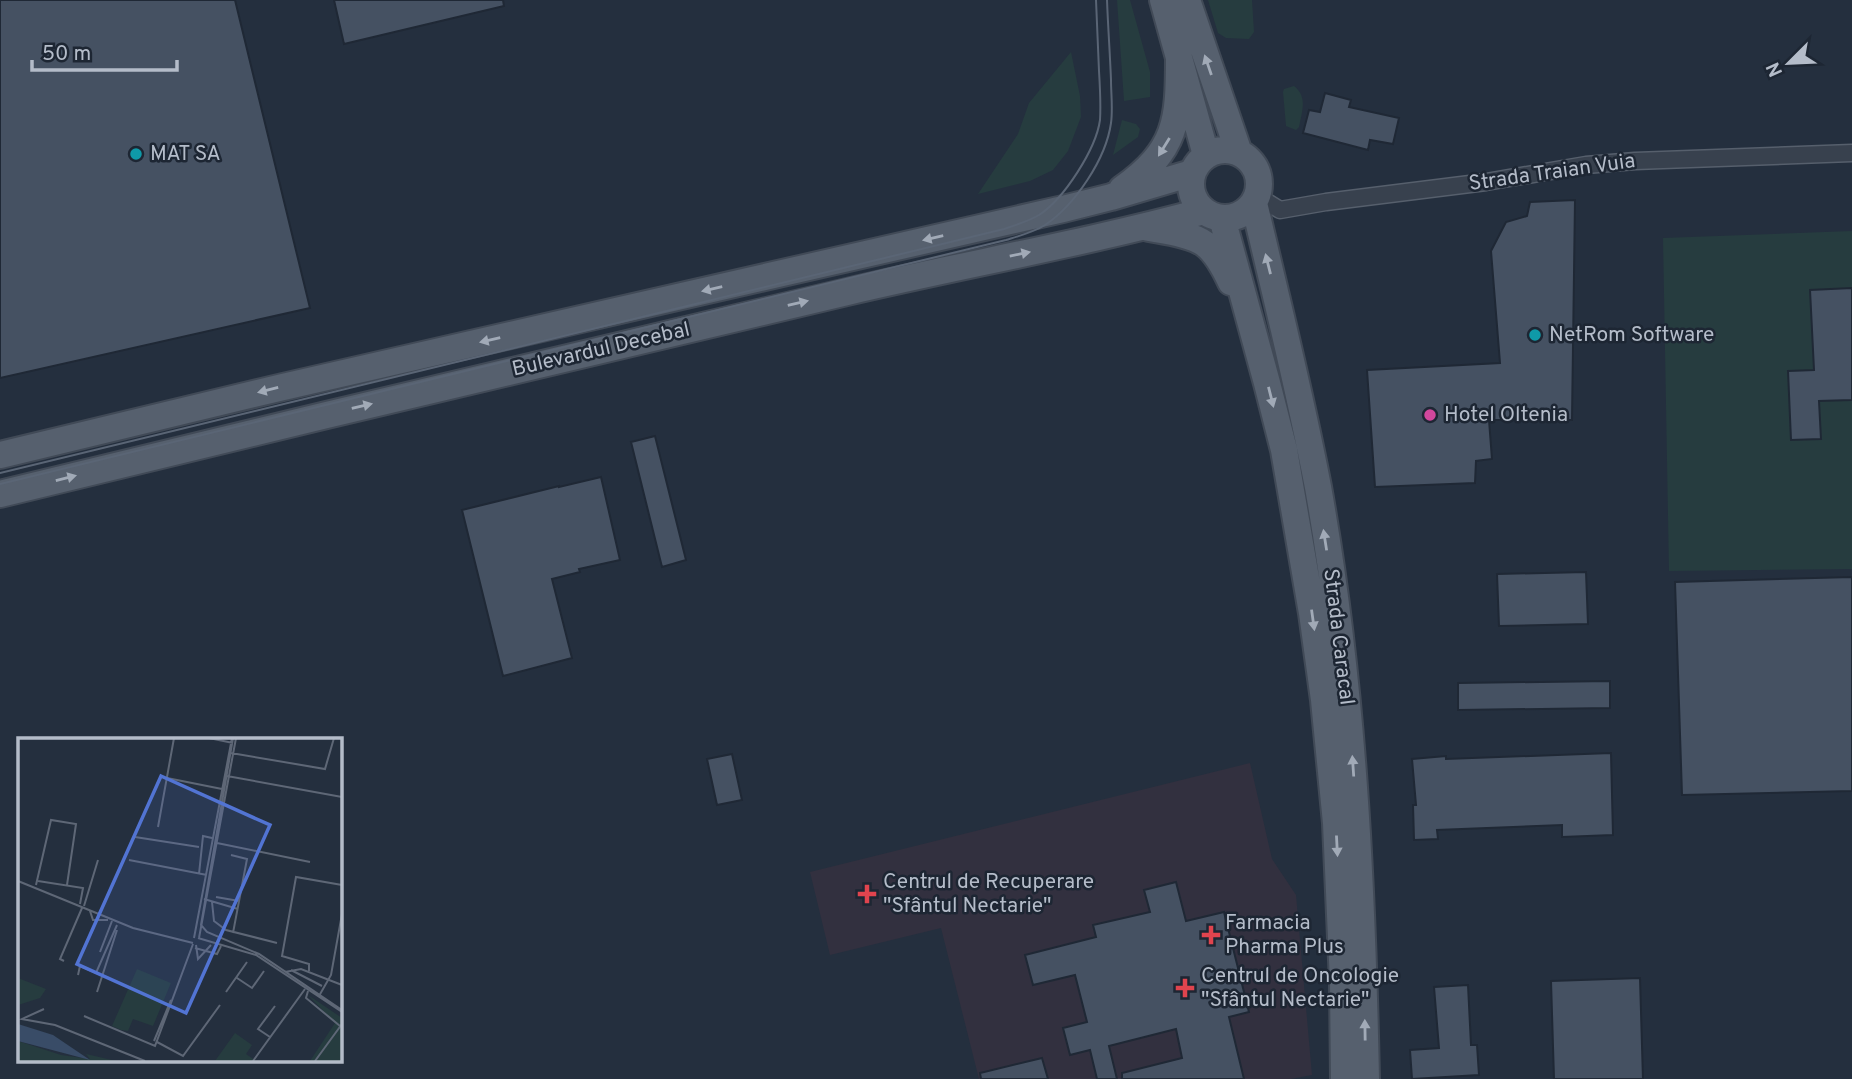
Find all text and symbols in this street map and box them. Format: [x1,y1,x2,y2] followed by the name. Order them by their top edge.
[32,28,177,72] scale bar
[1754,28,1824,98] north arrow
[42,41,91,68] text: 50 m
[1202,54,1213,75] one-way arrow
[1762,58,1789,80] text: N
[1157,138,1170,157] one-way arrow
[150,141,221,168] place label: MAT SA
[128,146,144,162] marker: MAT SA
[1467,148,1637,198] street label: Strada Traian Vuia
[922,233,944,244] one-way arrow
[1009,249,1031,260] one-way arrow
[1262,253,1273,275] one-way arrow
[701,284,723,295] one-way arrow
[787,298,809,309] one-way arrow
[509,316,693,384] street label: Bulevardul Decebal
[1549,322,1714,349] place label: NetRom Software
[1527,327,1543,343] marker: NetRom Software
[479,334,501,345] one-way arrow
[257,385,279,396] one-way arrow
[1266,386,1277,408] one-way arrow
[351,400,373,411] one-way arrow
[1444,402,1568,429] place label: Hotel Oltenia
[1422,407,1438,423] marker: Hotel Oltenia
[55,472,77,483] one-way arrow
[1320,529,1331,551] one-way arrow
[1316,567,1360,707] street label: Strada Caracal
[1308,609,1319,631] one-way arrow
[18,738,341,1062] inset map
[1347,754,1358,776] one-way arrow
[1332,836,1343,858] one-way arrow
[883,869,1094,920] place label: Centrul de Recuperare "Sfântul Nectarie"
[857,884,877,904] marker: Centrul de Recuperare "Sfântul Nectarie"
[1225,910,1344,961] place label: Farmacia Pharma Plus
[1203,927,1219,943] marker: Farmacia Pharma Plus
[1201,963,1399,1014] place label: Centrul de Oncologie "Sfântul Nectarie"
[1175,978,1195,998] marker: Centrul de Oncologie "Sfântul Nectarie"
[1359,1019,1371,1041] one-way arrow

